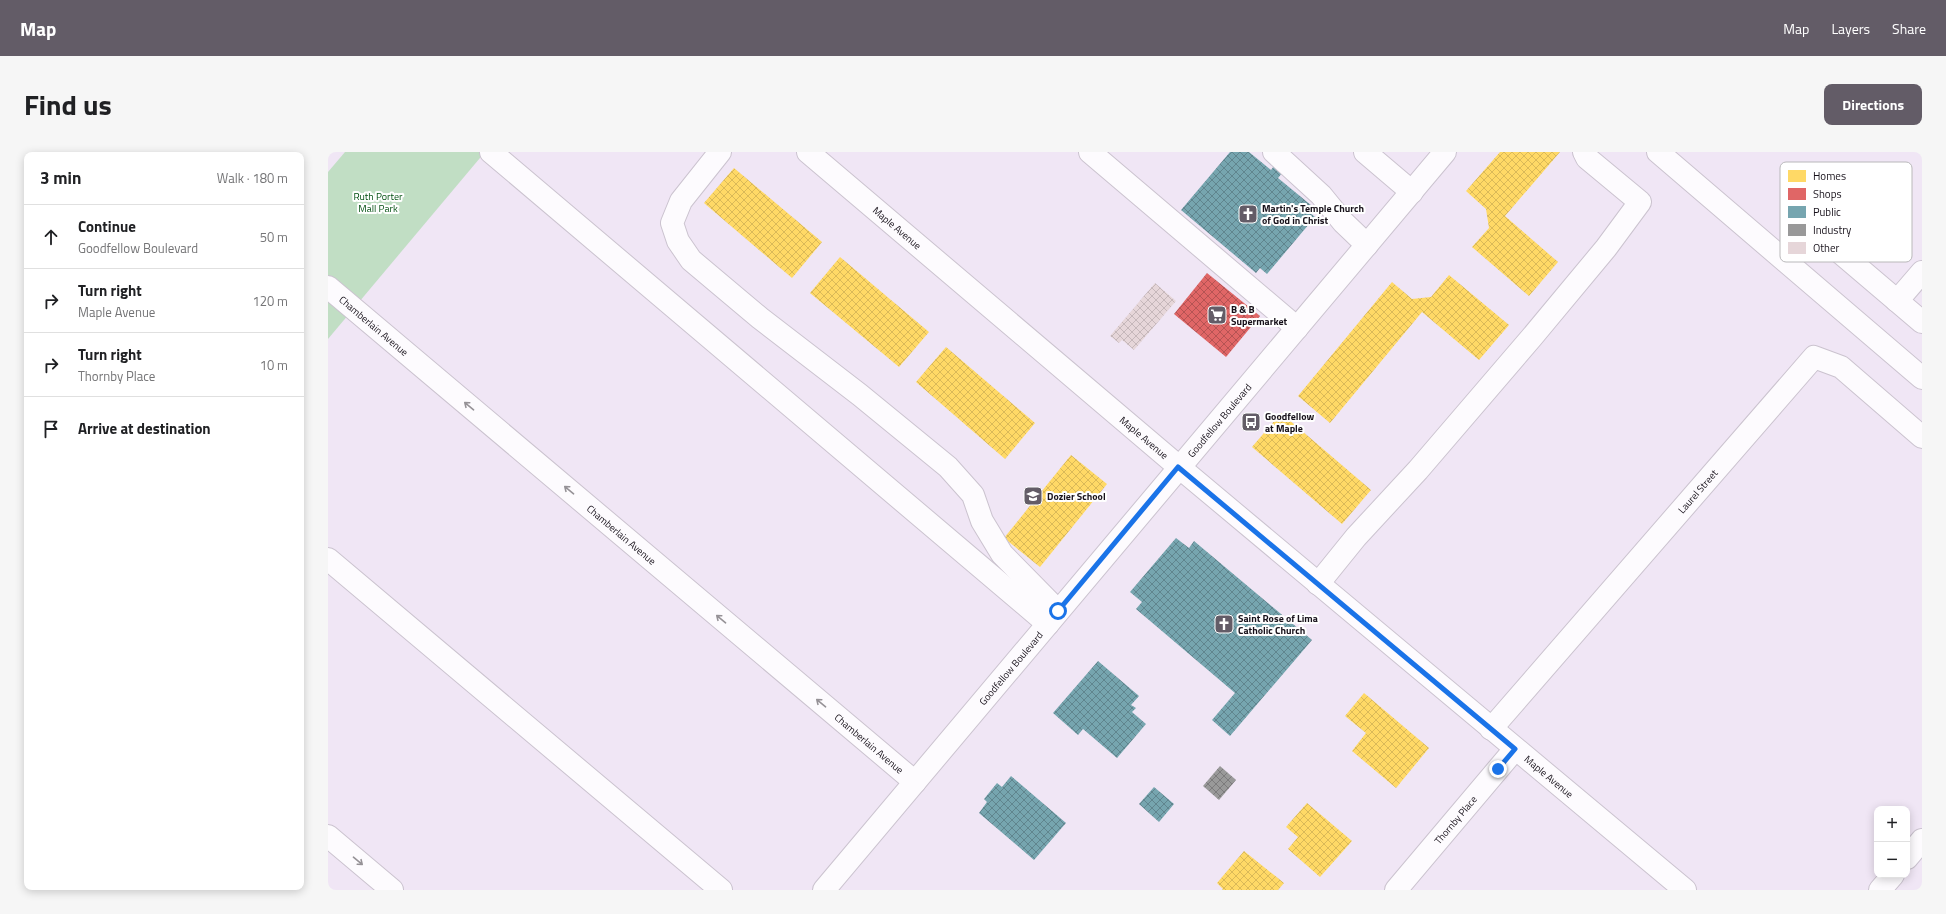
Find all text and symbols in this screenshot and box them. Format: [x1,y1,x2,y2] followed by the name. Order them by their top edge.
[20,14,56,43] text: Map
[1783,18,1809,39] text: Map
[1831,18,1870,39] text: Layers
[1892,18,1926,39] text: Share
[24,83,112,126] text: Find us
[1824,84,1922,125] button: Directions
[1780,162,1912,262] legend
[40,165,81,191] text: 3 min
[217,168,288,188] text: Walk · 180 m
[1813,168,1846,184] text: Homes
[1813,186,1842,202] text: Shops
[353,189,403,216] park label: Ruth Porter Mall Park
[1262,201,1364,228] place label: Martin's Temple Church of God in Christ
[869,203,924,253] street label: Maple Avenue
[1237,203,1259,225] church icon: Martin's Temple Church of God in Christ
[1813,204,1841,220] text: Public
[78,215,136,238] text: Continue
[1813,222,1852,238] text: Industry
[40,226,62,248] icon: ahead
[260,227,288,247] text: 50 m
[78,238,198,258] text: Goodfellow Boulevard
[1813,240,1840,256] text: Other
[78,279,142,302] text: Turn right
[40,290,62,312] icon: right
[252,291,288,311] text: 120 m
[336,292,411,360] street label: Chamberlain Avenue
[78,302,155,322] text: Maple Avenue
[1231,302,1288,329] place label: B & B Supermarket
[1206,304,1228,326] supermarket icon: B & B Supermarket
[78,343,142,366] text: Turn right
[40,354,62,376] icon: right
[260,355,288,375] text: 10 m
[78,366,155,386] text: Thornby Place
[1184,380,1255,461] street label: Goodfellow Boulevard
[464,402,475,411] one-way arrow
[1265,409,1315,436] place label: Goodfellow at Maple
[1240,411,1262,433] bus stop icon: Goodfellow at Maple
[1116,413,1171,463] street label: Maple Avenue
[78,417,211,440] text: Arrive at destination
[40,418,62,440] icon: arrive
[1675,466,1722,517] street label: Laurel Street
[563,485,574,494] one-way arrow
[1022,485,1044,507] school or university icon: Dozier School
[1047,489,1106,504] place label: Dozier School
[583,501,659,569] street label: Chamberlain Avenue
[1049,602,1067,620] route start
[1238,611,1318,638] place label: Saint Rose of Lima Catholic Church
[1213,613,1235,635] church icon: Saint Rose of Lima Catholic Church
[716,614,727,623] one-way arrow
[976,628,1047,709] street label: Goodfellow Boulevard
[815,698,826,707] one-way arrow
[831,710,907,777] street label: Chamberlain Avenue
[1521,752,1576,802] street label: Maple Avenue
[1489,760,1507,778] route end
[1431,792,1481,848] street label: Thornby Place
[1874,806,1910,878] map controls
[1874,806,1910,842] button: +
[1874,842,1910,878] button: −
[353,857,363,866] one-way arrow

